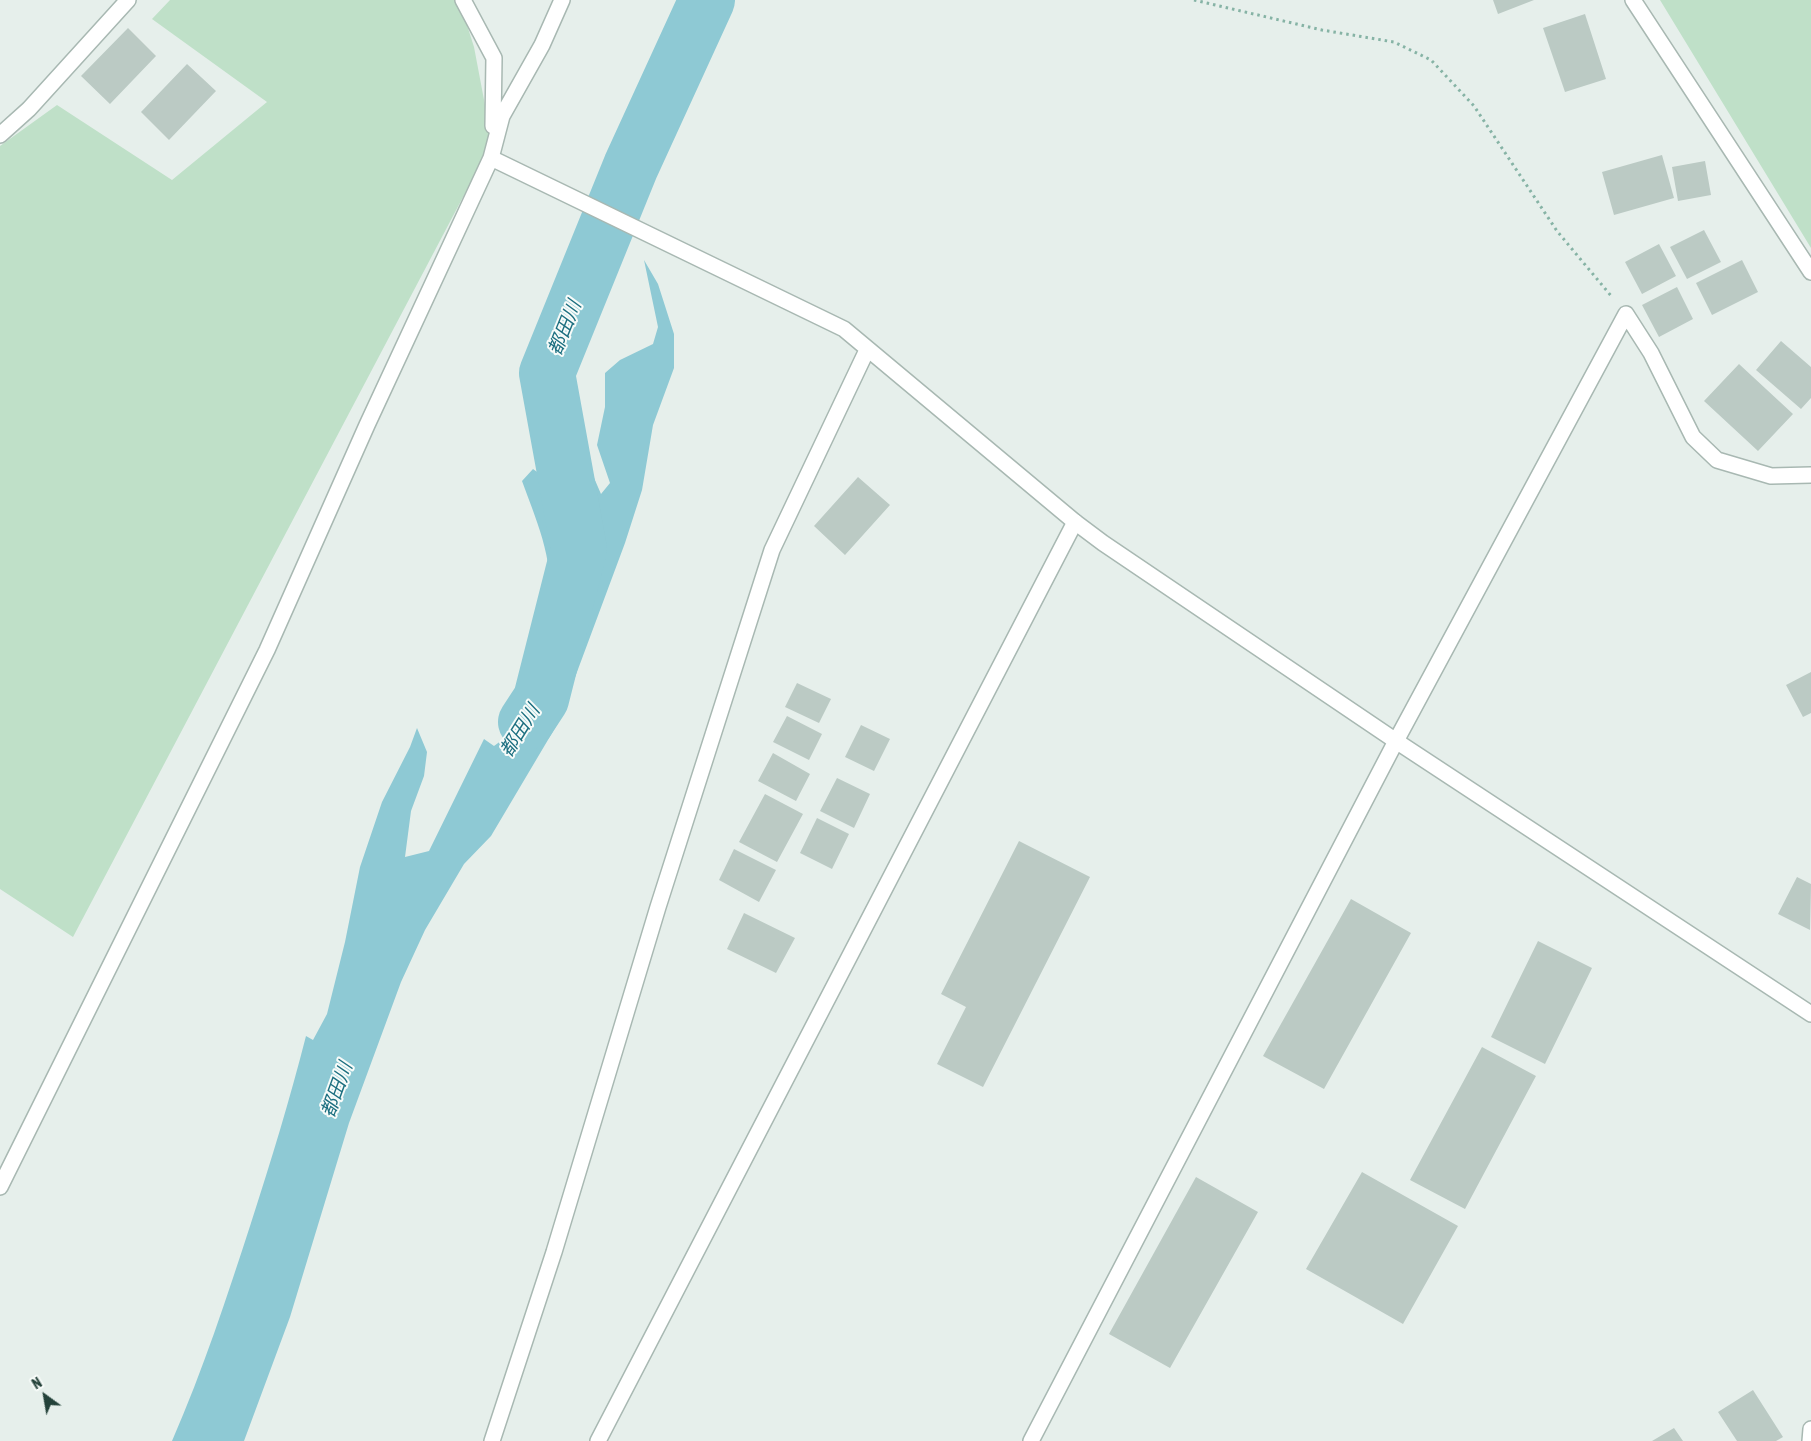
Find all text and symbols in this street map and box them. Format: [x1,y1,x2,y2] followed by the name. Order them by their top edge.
[544,297,586,359] water label: 都田川
[495,701,545,761] water label: 都田川
[317,1059,357,1121] water label: 都田川
[20,1371,70,1421] north arrow
[29,1374,45,1392] text: N

